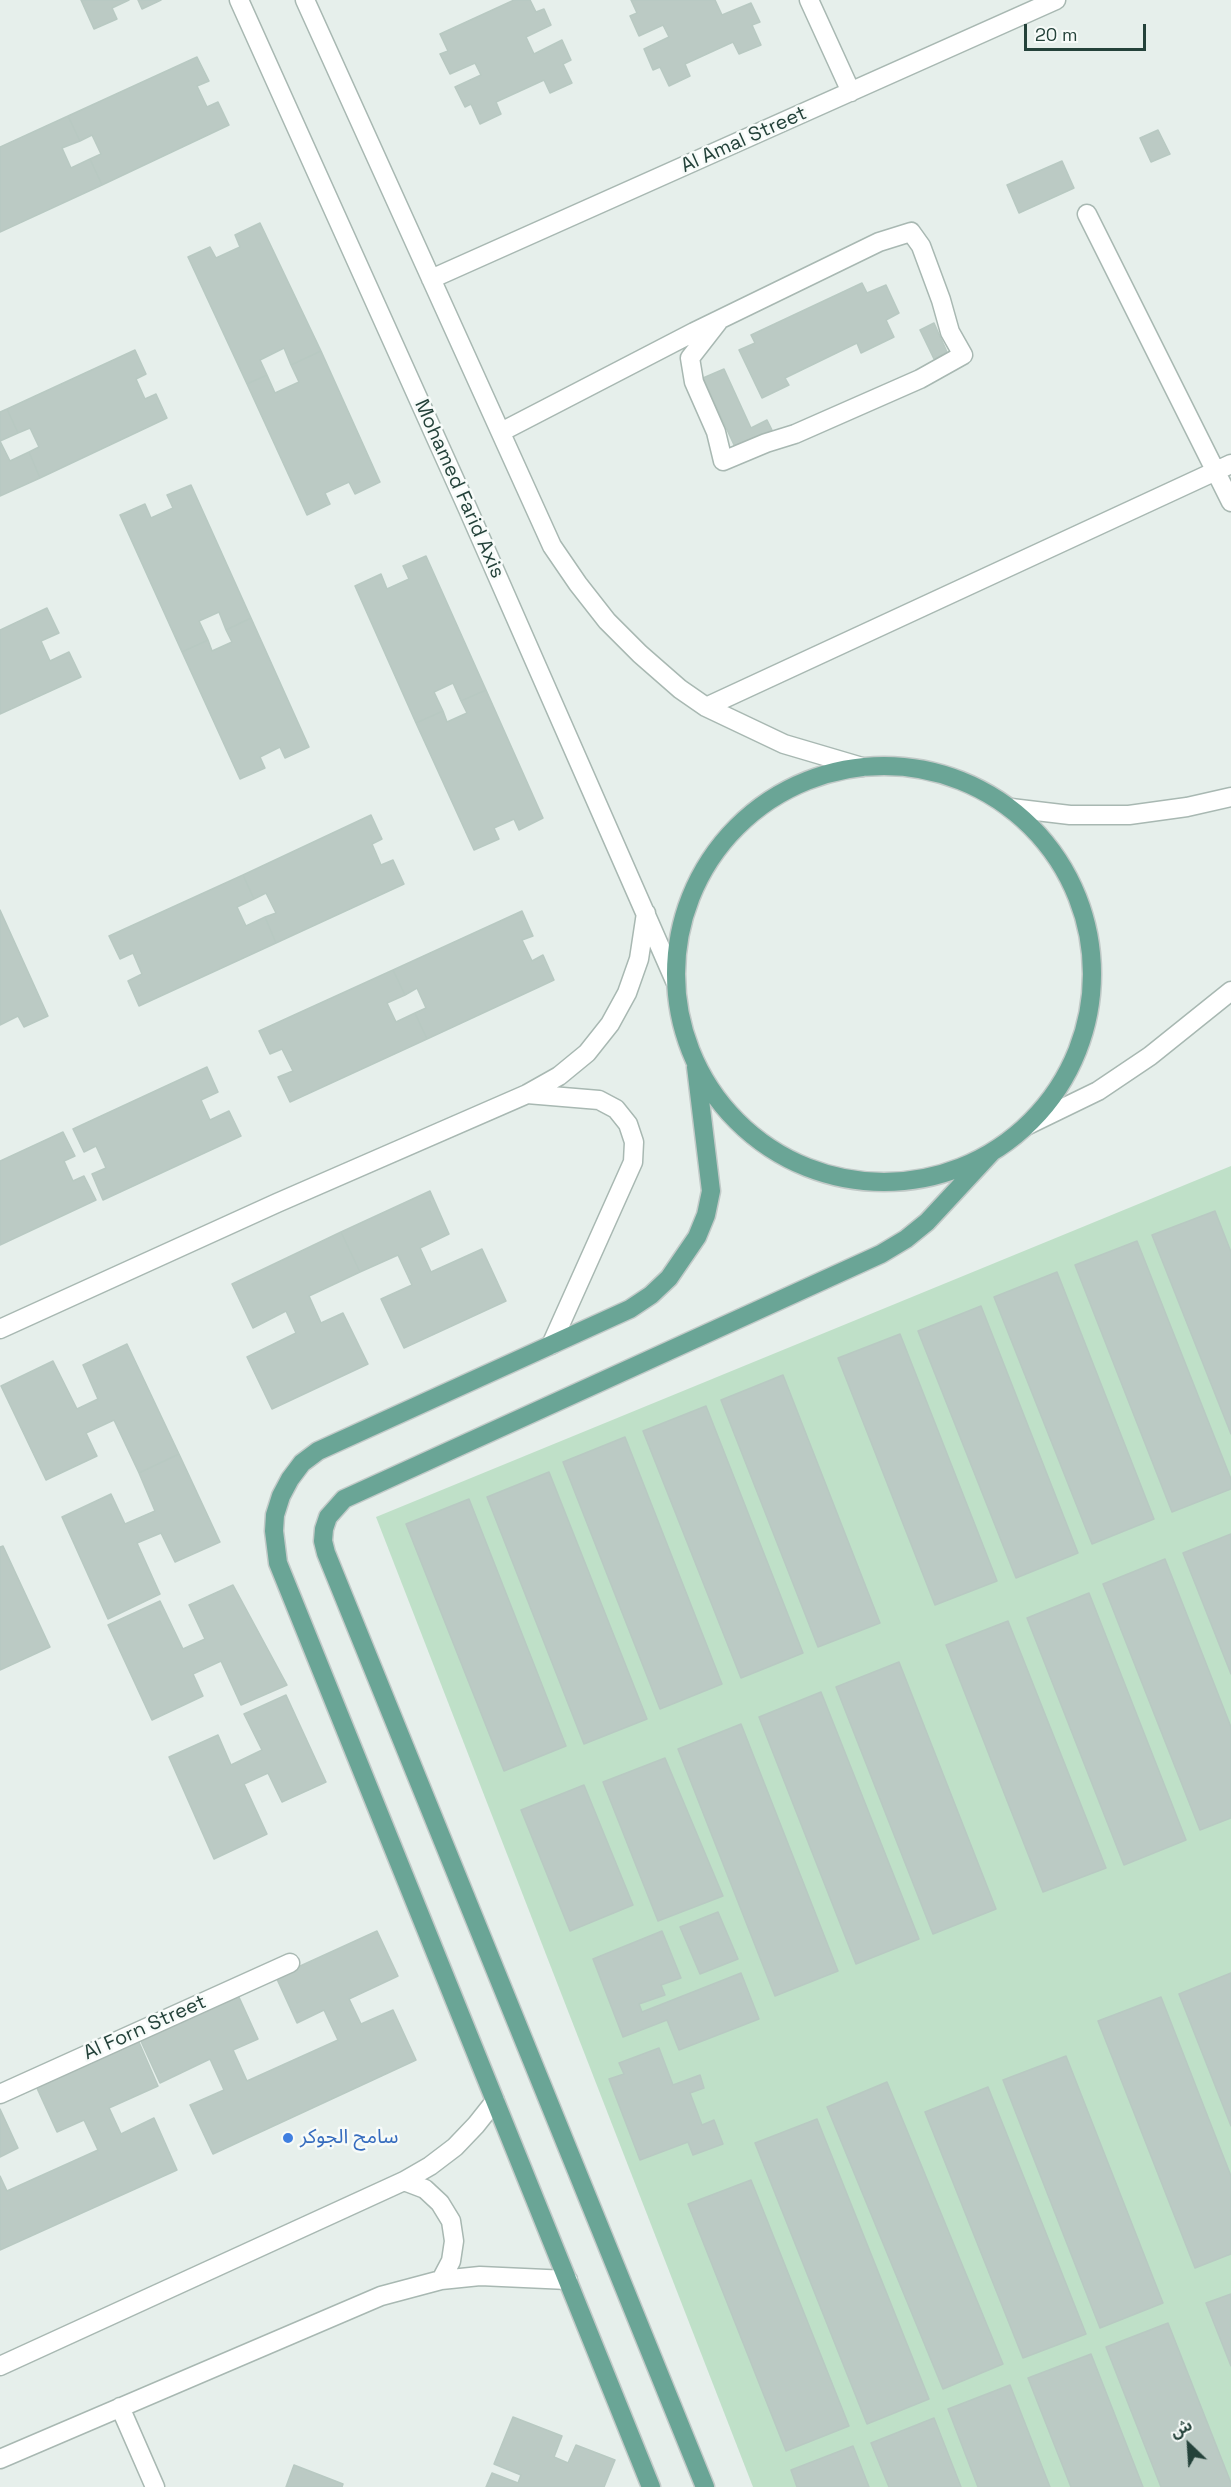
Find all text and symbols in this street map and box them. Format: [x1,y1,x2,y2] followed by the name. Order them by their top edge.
[1027,12,1148,50] scale bar
[1035,23,1078,46] text: 20 m
[677,102,811,178] street label: Al Amal Street
[409,396,509,582] street label: Mohamed Farid Axis
[80,1990,210,2066] street label: Al Forn Street
[300,2126,398,2150] place label: سامح الجوكر
[281,2131,295,2145] marker: سامح الجوكر
[1167,2414,1196,2442] text: ش
[1159,2415,1219,2475] north arrow

